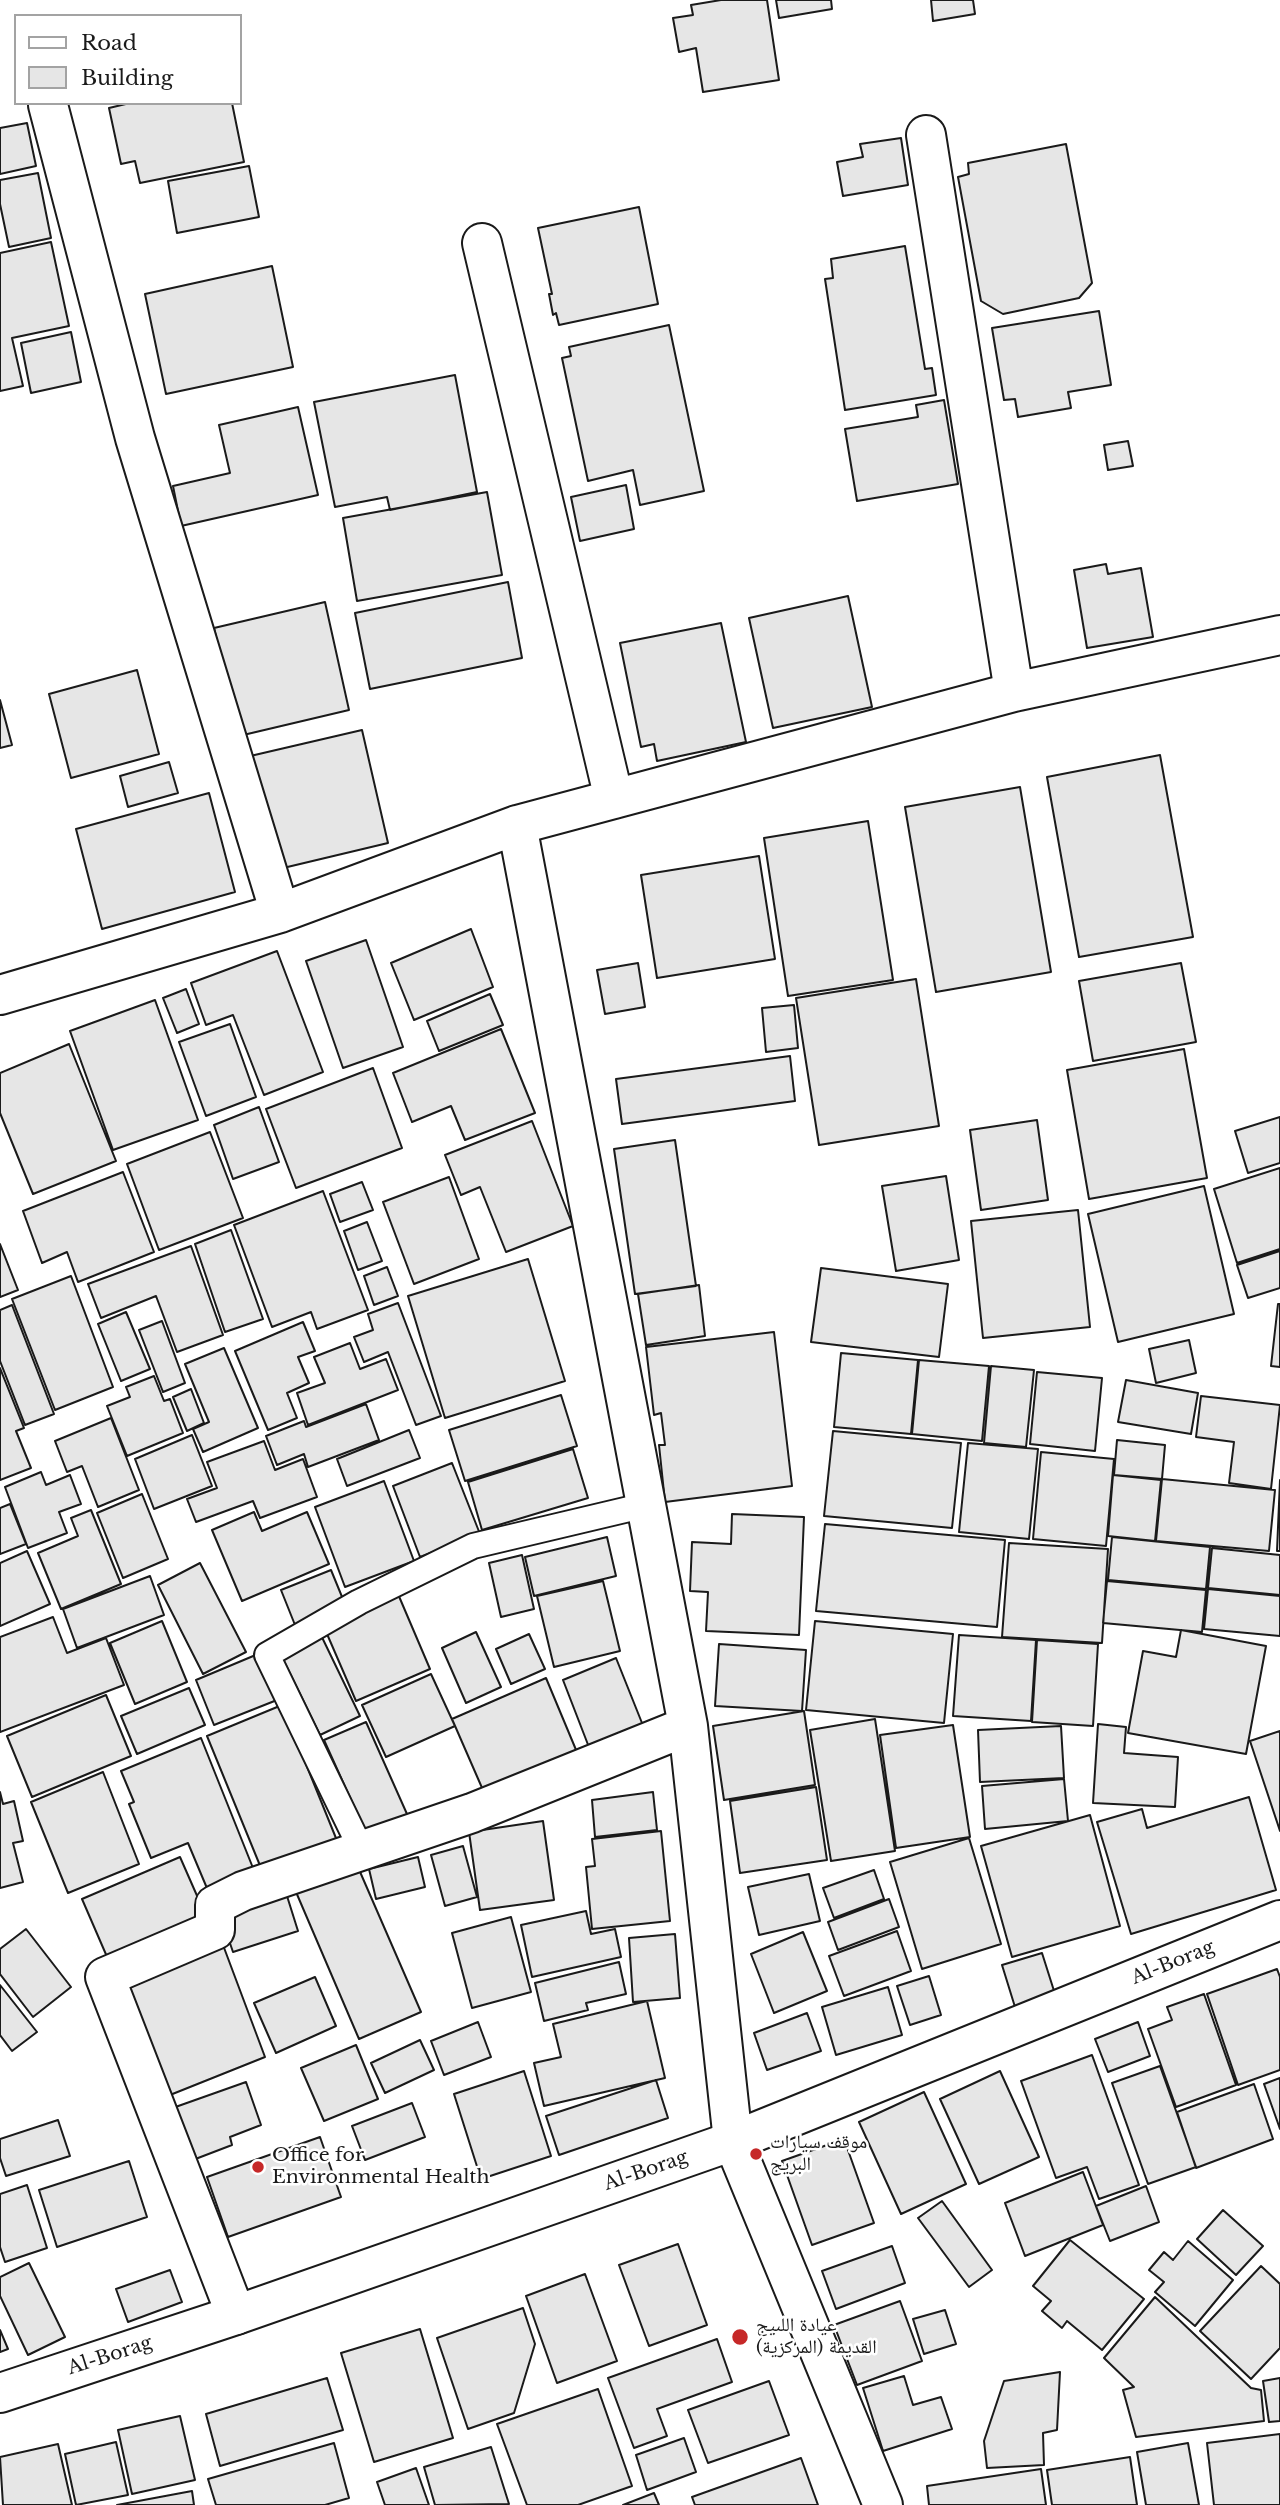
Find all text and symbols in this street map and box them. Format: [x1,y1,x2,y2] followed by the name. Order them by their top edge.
[14,14,242,105] legend
[81,30,137,56] text: Road
[81,65,173,91] text: Building
[1128,1936,1218,1990] street label: Al-Borag
[770,2132,867,2176] place label: موقف سيارات البريج
[272,2145,490,2189] place label: Office for Environmental Health
[601,2146,691,2196] street label: Al-Borag
[748,2146,764,2162] marker: موقف سيارات البريج
[250,2159,266,2175] marker: Office for Environmental Health
[756,2315,877,2359] place label: عيادة اللىيج القديمة (المركزية)
[730,2327,750,2347] marker: عيادة اللىيج القديمة (المركزية)
[65,2332,155,2380] street label: Al-Borag

